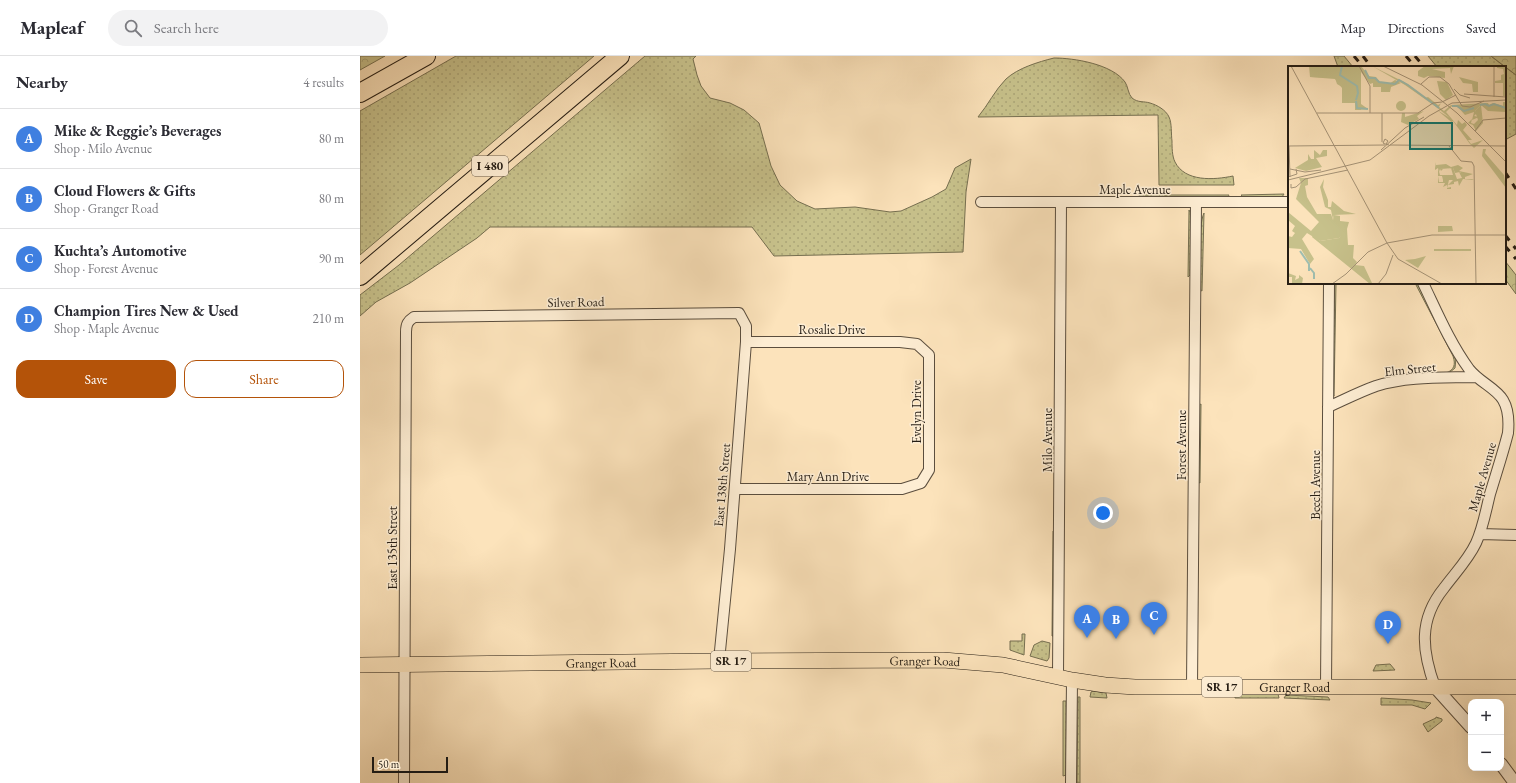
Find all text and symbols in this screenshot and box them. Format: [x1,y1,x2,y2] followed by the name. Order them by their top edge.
[108,10,388,46] search box
[20,15,84,40] text: Mapleaf
[122,17,144,39] icon: search
[154,18,219,37] text: Search here
[1340,19,1366,37] text: Map
[1388,19,1444,37] text: Directions
[1466,19,1496,37] text: Saved
[1288,66,1506,284] inset map
[16,71,68,93] text: Nearby
[303,74,344,91] text: 4 results
[54,121,221,140] text: Mike & Reggie’s Beverages
[24,130,34,147] text: A
[319,130,344,147] text: 80 m
[54,140,152,157] text: Shop · Milo Avenue
[472,156,508,176] road number: I 480
[54,181,196,200] text: Cloud Flowers & Gifts
[1099,181,1171,198] street label: Maple Avenue
[25,190,33,207] text: B
[319,190,344,207] text: 80 m
[54,200,158,217] text: Shop · Granger Road
[54,241,187,260] text: Kuchta’s Automotive
[24,250,34,267] text: C
[319,250,344,267] text: 90 m
[54,260,158,277] text: Shop · Forest Avenue
[547,293,605,311] street label: Silver Road
[54,301,239,320] text: Champion Tires New & Used
[24,310,34,327] text: D
[313,310,344,327] text: 210 m
[54,320,159,337] text: Shop · Maple Avenue
[799,321,865,338] street label: Rosalie Drive
[1383,358,1437,380] street label: Elm Street
[16,360,176,398] button: Save
[184,360,344,398] button: Share
[908,380,925,444] street label: Evelyn Drive
[1039,408,1056,472] street label: Milo Avenue
[1173,410,1190,480] street label: Forest Avenue
[1464,440,1500,514] street label: Maple Avenue
[710,443,734,527] street label: East 138th Street
[1307,450,1324,520] street label: Beech Avenue
[787,468,869,485] street label: Mary Ann Drive
[1093,503,1113,523] your location
[384,506,401,590] street label: East 135th Street
[1141,602,1167,635] pin: C
[1074,605,1100,638] pin: A
[1103,606,1129,639] pin: B
[1375,611,1401,644] pin: D
[711,651,751,671] road number: SR 17
[890,651,961,670] street label: Granger Road
[565,653,637,671] street label: Granger Road
[1202,677,1242,697] road number: SR 17
[1259,679,1331,696] street label: Granger Road
[1468,699,1504,771] map controls
[1468,699,1504,735] button: +
[1468,735,1504,771] button: −
[372,755,448,774] scale bar
[378,757,399,771] text: 50 m

